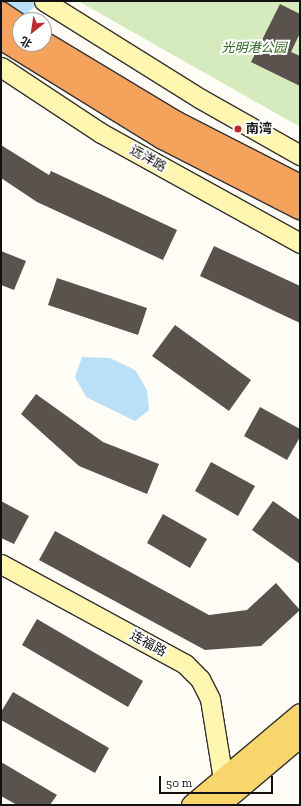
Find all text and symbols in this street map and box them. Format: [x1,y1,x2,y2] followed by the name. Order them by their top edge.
[12,12,52,52] north arrow
[18,34,34,50] text: 北
[222,40,286,56] park label: 光明港公园
[246,121,272,137] place label: 南湾
[233,124,243,134] marker: 南湾
[127,142,169,176] street label: 远洋路
[127,628,169,660] street label: 连福路
[161,768,275,794] scale bar
[166,776,192,790] text: 50 m

